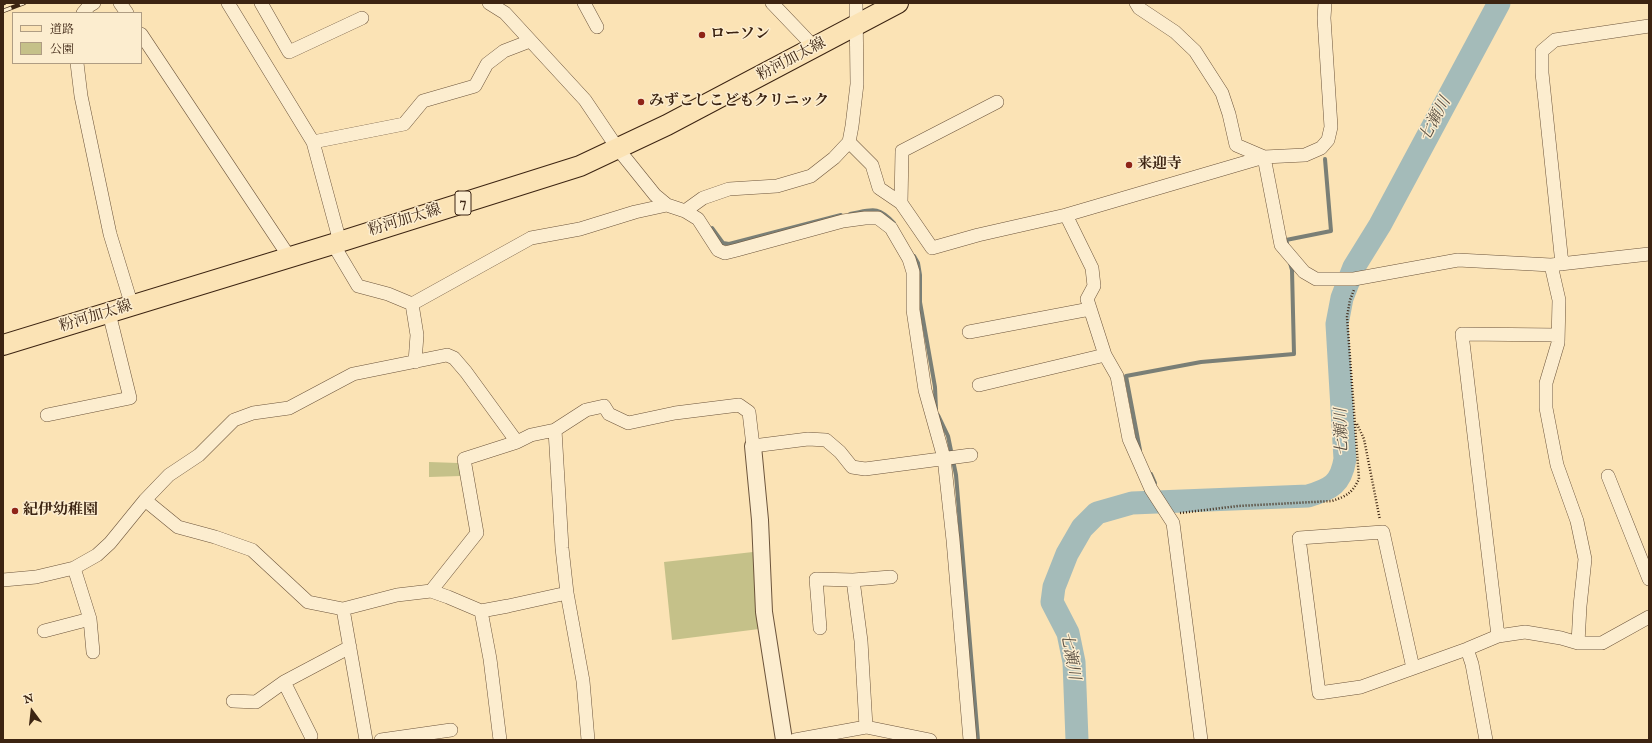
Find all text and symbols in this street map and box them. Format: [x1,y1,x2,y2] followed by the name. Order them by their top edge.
[12,12,142,64] legend
[50,22,74,37] text: 道路
[710,26,770,44] place label: ローソン
[697,30,707,40] marker: ローソン
[755,34,829,86] street label: 粉河加太線
[50,42,74,57] text: 公園
[649,93,829,111] place label: みずこしこどもクリニック
[1416,94,1456,146] water label: 七瀬川
[636,97,646,107] marker: みずこしこどもクリニック
[1137,156,1182,174] place label: 来迎寺
[1124,160,1134,170] marker: 来迎寺
[455,191,471,215] road number: 7
[367,201,443,241] street label: 粉河加太線
[58,297,134,337] street label: 粉河加太線
[1333,408,1353,456] water label: 七瀬川
[23,502,98,520] place label: 紀伊幼稚園
[10,506,20,516] marker: 紀伊幼稚園
[1055,631,1083,681] water label: 七瀬川
[12,691,52,731] north arrow
[22,691,35,707] text: N

